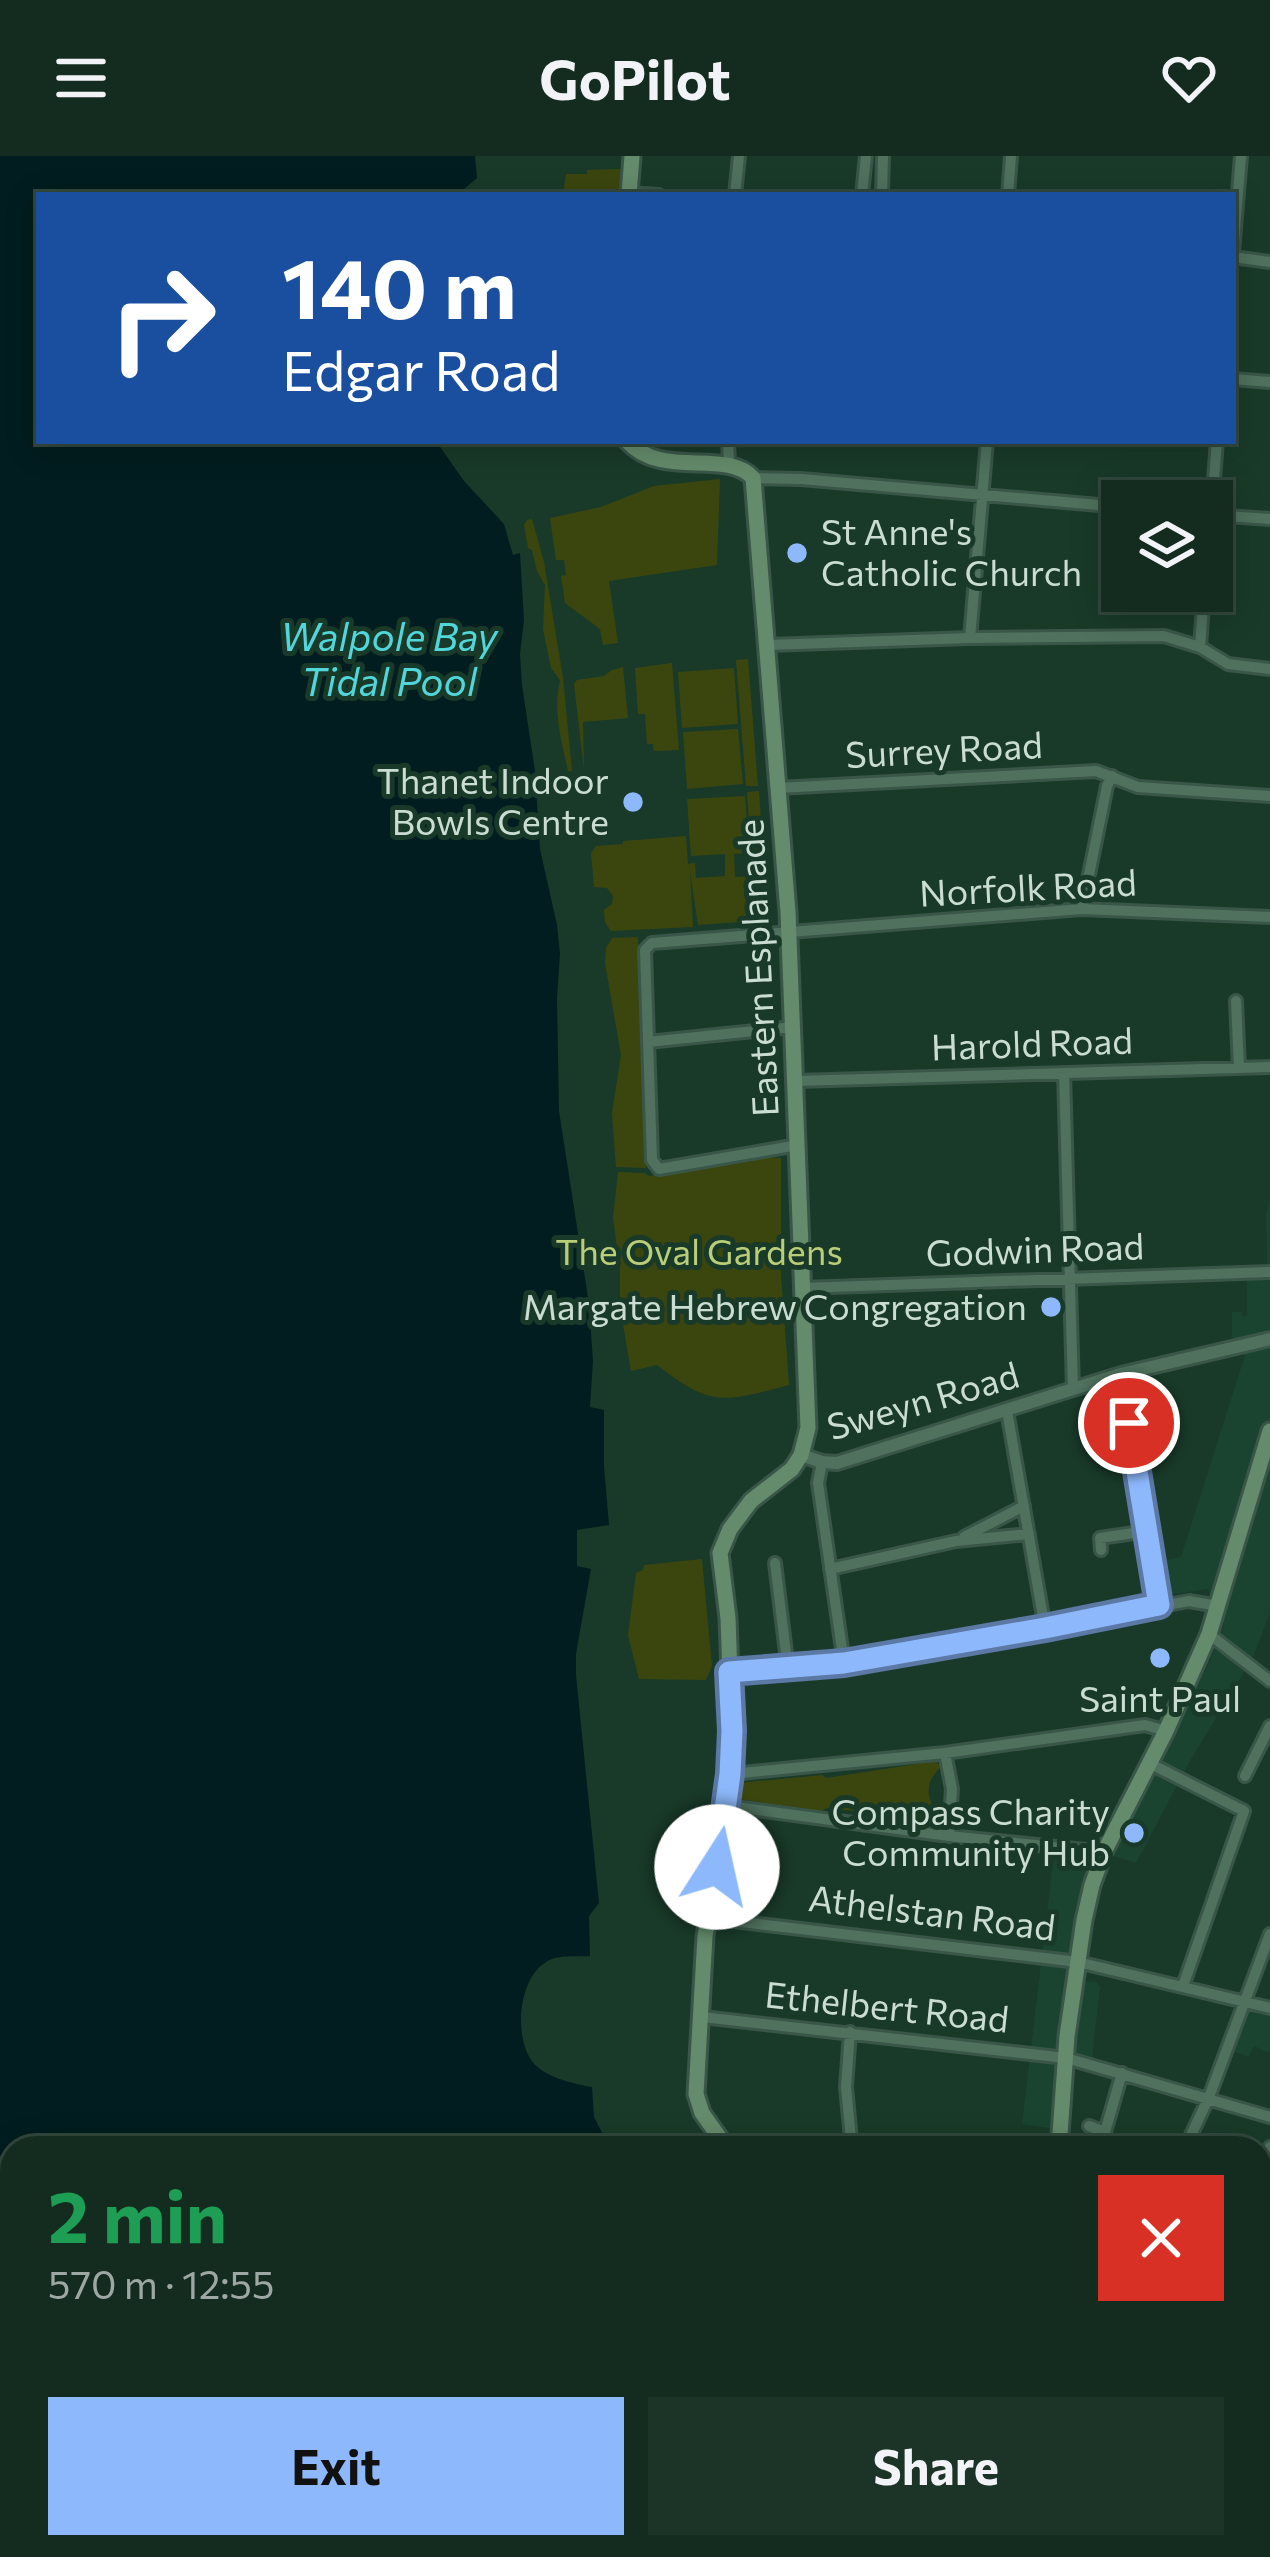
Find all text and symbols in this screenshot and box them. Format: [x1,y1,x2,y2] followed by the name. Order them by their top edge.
[48,45,114,111] icon: menu
[539,45,731,111] text: GoPilot
[1156,45,1222,111] icon: heart
[282,234,517,336] text: 140 m
[84,240,240,396] icon: right
[282,336,560,402] text: Edgar Road
[1101,480,1233,612] map controls
[1101,480,1233,612] button: layers
[821,508,1082,593] place label: St Anne's Catholic Church
[784,540,810,566] marker: St Anne's Catholic Church
[280,611,499,704] water label: Walpole Bay Tidal Pool
[844,721,1044,775] street label: Surrey Road
[377,757,609,842] place label: Thanet Indoor Bowls Centre
[620,789,646,815] marker: Thanet Indoor Bowls Centre
[726,818,786,1118] street label: Eastern Esplanade
[918,858,1138,914] street label: Norfolk Road
[930,1016,1134,1068] street label: Harold Road
[925,1222,1145,1274] street label: Godwin Road
[555,1228,843,1272] park label: The Oval Gardens
[523,1283,1027,1327] place label: Margate Hebrew Congregation
[1038,1294,1064,1320] marker: Margate Hebrew Congregation
[822,1351,1023,1447] street label: Sweyn Road
[1078,1372,1180,1474] pin
[1096,1390,1162,1456] icon: arrive
[1147,1645,1173,1671] marker: Saint Paul
[1079,1675,1241,1719] place label: Saint Paul
[832,1788,1110,1873] place label: Compass Charity Community Hub
[654,1804,780,1930] position arrow
[1121,1820,1147,1846] marker: Compass Charity Community Hub
[806,1874,1058,1948] street label: Athelstan Road
[763,1970,1011,2040] street label: Ethelbert Road
[48,2170,227,2258] text: 2 min
[1098,2175,1224,2301] button: close
[48,2259,274,2307] text: 570 m · 12:55
[48,2397,624,2535] button: Exit
[648,2397,1224,2535] button: Share

